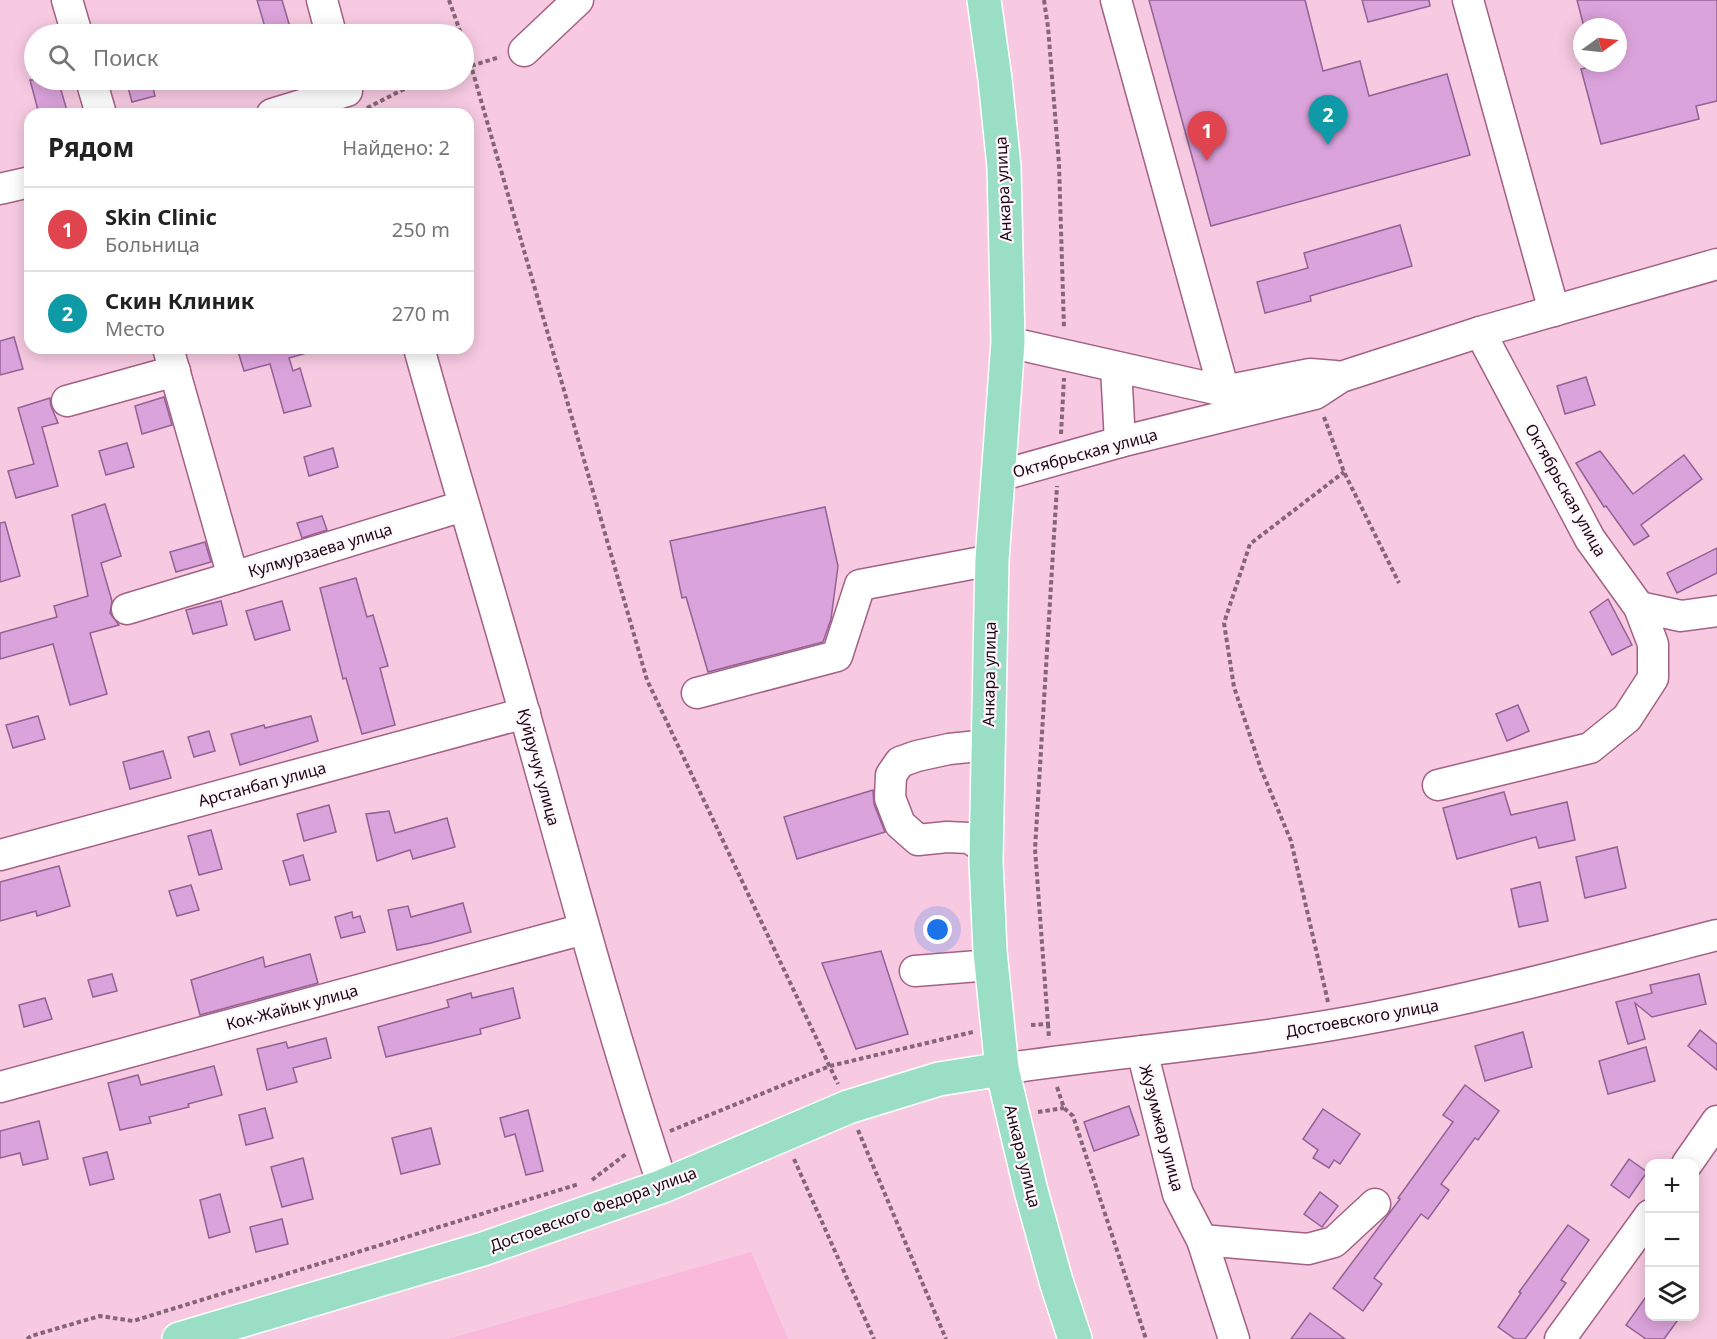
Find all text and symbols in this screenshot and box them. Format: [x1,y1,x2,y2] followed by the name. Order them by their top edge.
[1573,18,1627,72] north arrow
[24,24,474,90] search box
[45,41,78,74] icon: search
[93,42,158,72] text: Поиск
[1308,96,1348,145] pin: 2
[1188,112,1226,161] pin: 1
[48,129,134,165] text: Рядом
[342,134,450,161] text: Найдено: 2
[989,136,1017,242] street label: Анкара улица
[105,201,217,231] text: Skin Clinic
[62,216,73,243] text: 1
[392,216,450,243] text: 250 m
[105,231,200,258] text: Больница
[105,285,254,315] text: Скин Клиник
[62,300,73,327] text: 2
[392,300,450,327] text: 270 m
[105,315,165,342] text: Место
[1520,419,1612,561] street label: Октябрьская улица
[1010,423,1160,483] street label: Октябрьская улица
[245,518,395,582] street label: Кулмурзаева улица
[977,621,1001,727] street label: Анкара улица
[513,706,565,828] street label: Куйручук улица
[196,756,328,812] street label: Арстанбап улица
[923,915,952,944] your location
[224,979,360,1035] street label: Кок-Жайык улица
[1284,994,1440,1042] street label: Достоевского улица
[1134,1062,1190,1194] street label: Жузумжар улица
[1000,1102,1046,1210] street label: Анкара улица
[1645,1159,1699,1321] map controls
[1645,1159,1699,1213] button: +
[486,1161,700,1257] street label: Достоевского Федора улица
[1645,1213,1699,1267] button: −
[1645,1267,1699,1321] button: layers

